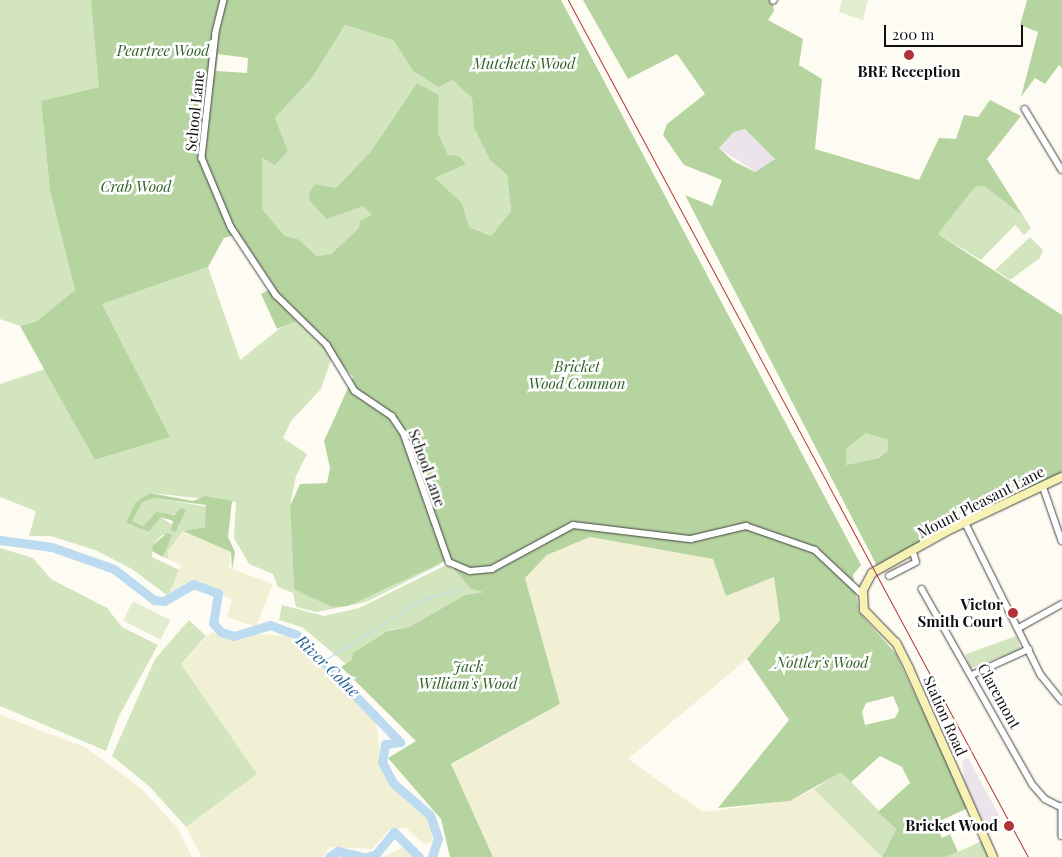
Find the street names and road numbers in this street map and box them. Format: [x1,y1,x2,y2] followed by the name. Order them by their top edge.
[182,70,208,152] street label: School Lane
[405,427,449,509] street label: School Lane
[914,462,1048,542] street label: Mount Pleasant Lane
[974,660,1024,732] street label: Claremont
[919,673,971,759] street label: Station Road

